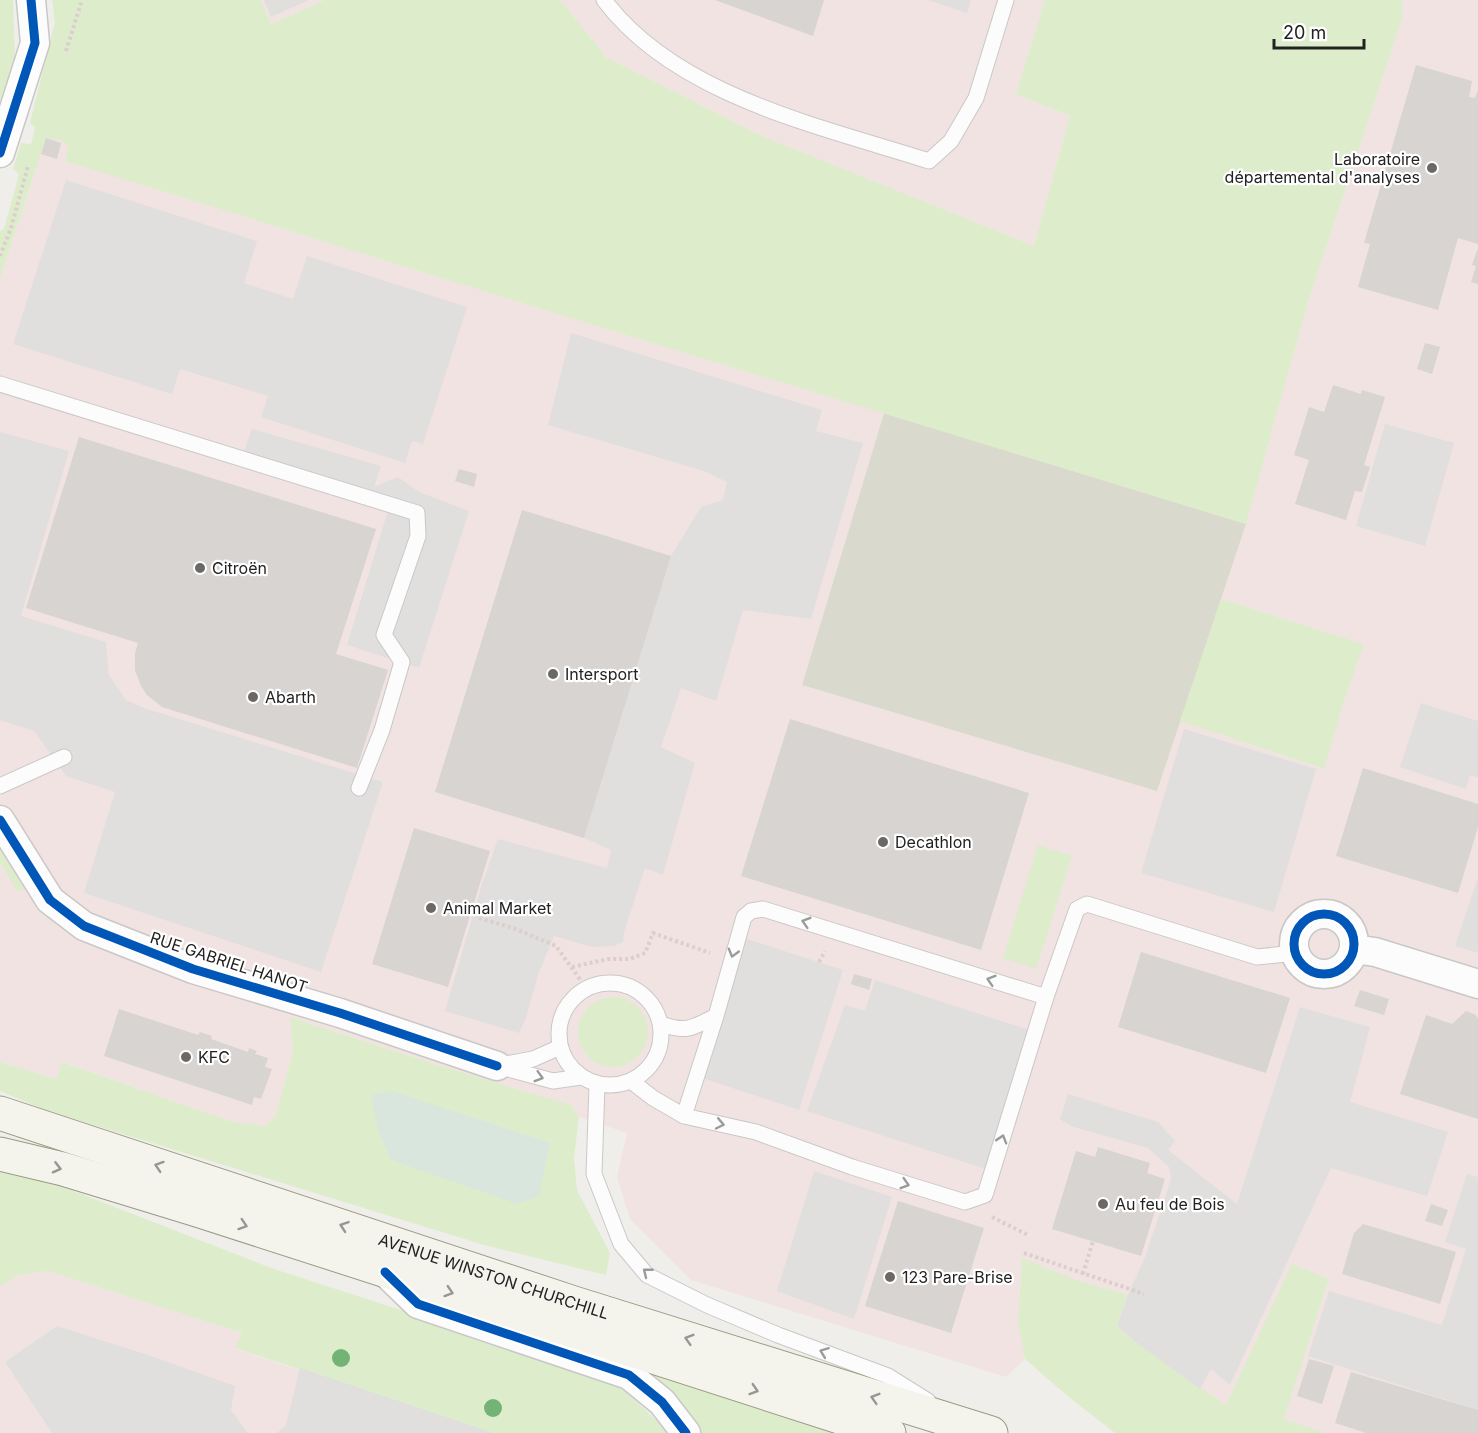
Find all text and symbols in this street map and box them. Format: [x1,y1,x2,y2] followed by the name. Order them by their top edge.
[1274,12,1364,50] scale bar
[1283,22,1326,43] text: 20 m
[1225,149,1420,187] place label: Laboratoire départemental d'analyses
[1425,161,1439,175] marker: Laboratoire départemental d'analyses
[212,558,267,578] place label: Citroën
[193,561,207,575] marker: Citroën
[565,664,639,684] place label: Intersport
[546,667,560,681] marker: Intersport
[265,687,316,707] place label: Abarth
[246,690,260,704] marker: Abarth
[895,832,972,852] place label: Decathlon
[876,835,890,849] marker: Decathlon
[443,898,551,918] place label: Animal Market
[424,901,438,915] marker: Animal Market
[801,917,812,929] one-way arrow
[148,927,310,997] street label: RUE GABRIEL HANOT
[728,947,740,958] one-way arrow
[986,975,997,987] one-way arrow
[198,1047,230,1067] place label: KFC
[179,1050,193,1064] marker: KFC
[534,1070,544,1083] one-way arrow
[715,1117,725,1130] one-way arrow
[995,1134,1007,1145] one-way arrow
[52,1160,62,1173] one-way arrow
[154,1161,165,1174] one-way arrow
[899,1176,910,1189] one-way arrow
[1115,1194,1225,1214] place label: Au feu de Bois
[1096,1197,1110,1211] marker: Au feu de Bois
[237,1218,248,1230] one-way arrow
[339,1221,350,1234] one-way arrow
[376,1229,611,1323] street label: AVENUE WINSTON CHURCHILL
[902,1267,1013,1287] place label: 123 Pare-Brise
[643,1269,654,1280] one-way arrow
[883,1270,897,1284] marker: 123 Pare-Brise
[443,1285,454,1297] one-way arrow
[684,1334,695,1347] one-way arrow
[819,1347,830,1360] one-way arrow
[748,1383,759,1395] one-way arrow
[870,1393,881,1405] one-way arrow

